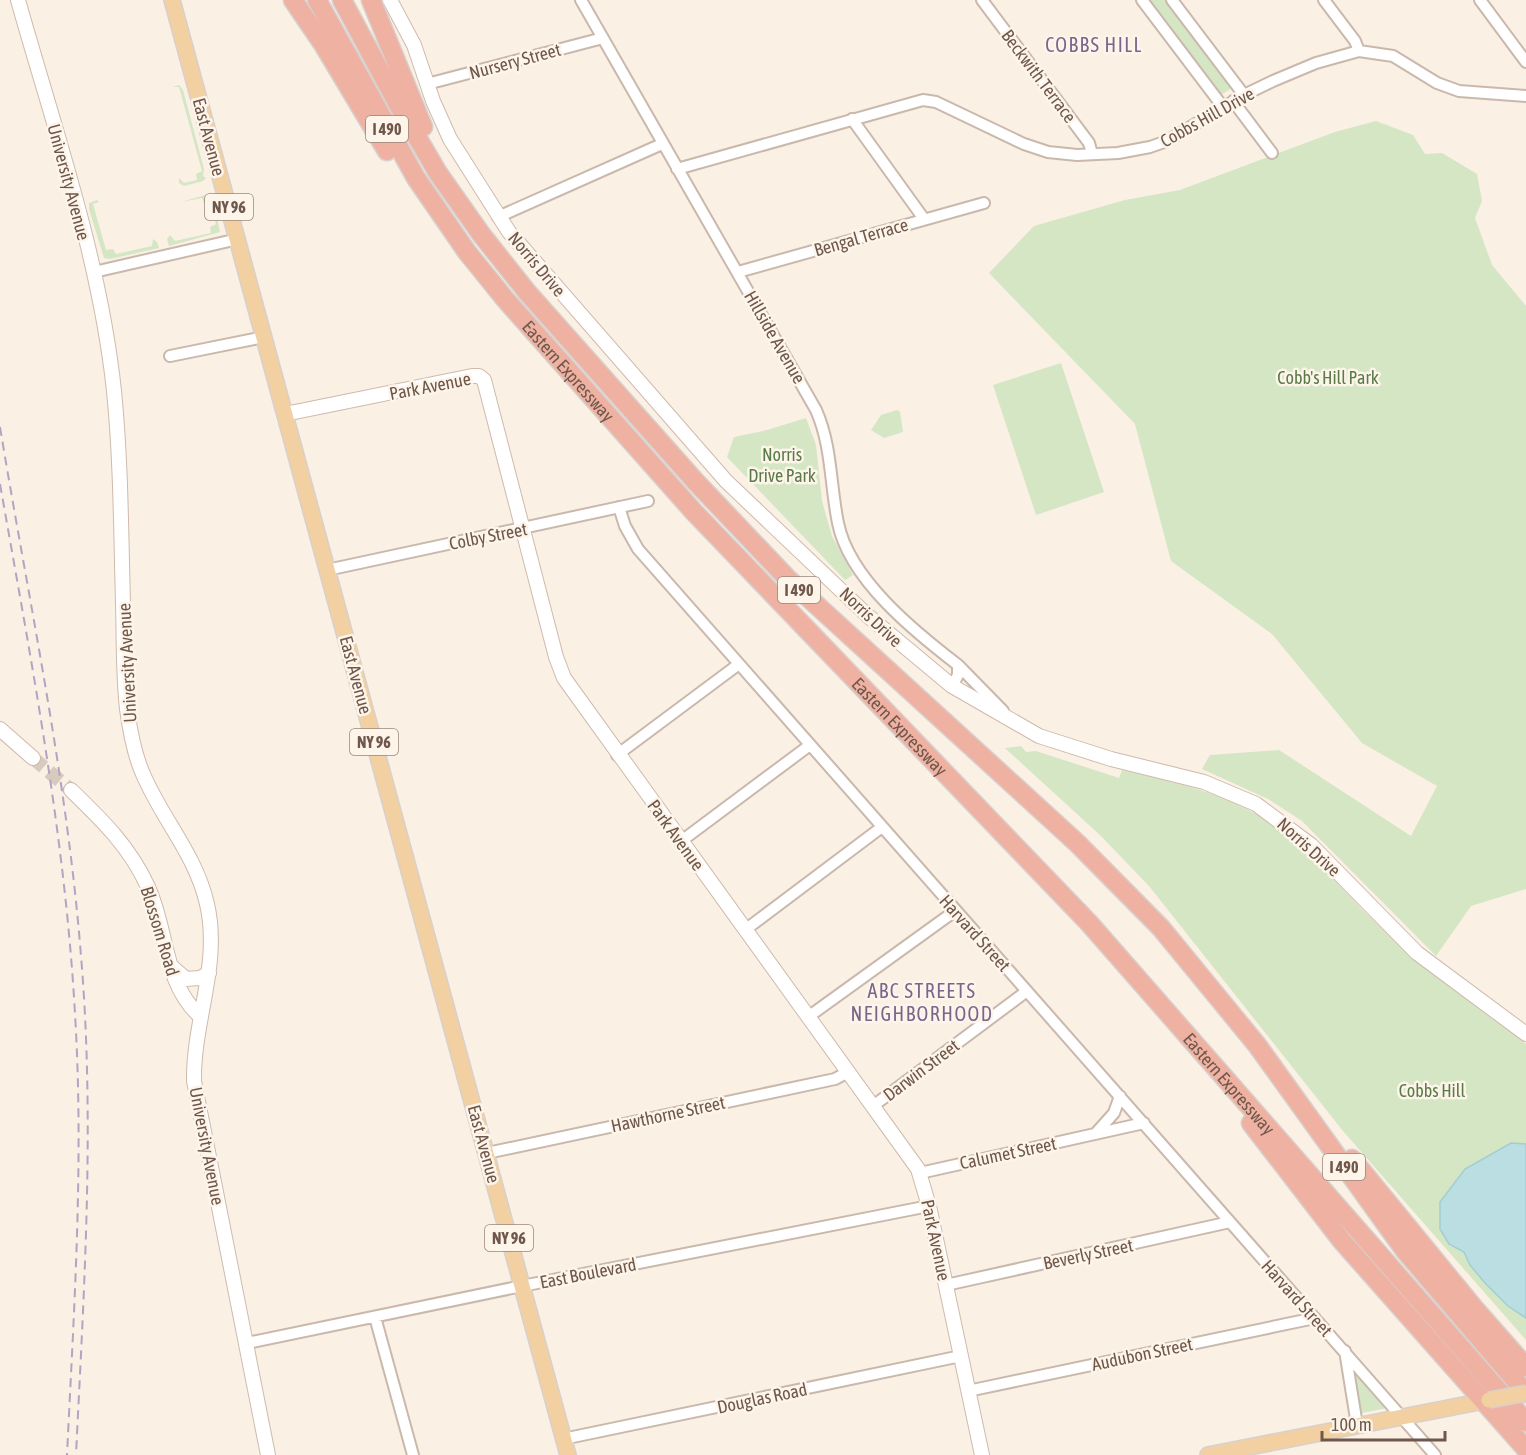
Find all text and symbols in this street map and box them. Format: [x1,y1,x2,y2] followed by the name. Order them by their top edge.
[997,25,1081,127] street label: Beckwith Terrace
[1045,33,1143,56] district label: COBBS HILL
[467,39,563,83] street label: Nursery Street
[1156,83,1258,151] street label: Cobbs Hill Drive
[189,96,229,178] street label: East Avenue
[366,116,408,142] road number: I 490
[43,122,95,242] street label: University Avenue
[205,194,253,220] road number: NY 96
[812,214,910,260] street label: Bengal Terrace
[504,228,570,300] street label: Norris Drive
[740,287,810,387] street label: Hillside Avenue
[518,316,619,426] street label: Eastern Expressway
[1277,367,1379,388] park label: Cobb's Hill Park
[388,368,472,404] street label: Park Avenue
[748,444,816,486] park label: Norris Drive Park
[447,518,529,554] street label: Colby Street
[778,577,820,603] road number: I 490
[835,583,907,651] street label: Norris Drive
[113,603,141,723] street label: University Avenue
[336,634,376,716] street label: East Avenue
[848,673,952,780] street label: Eastern Expressway
[350,729,398,755] road number: NY 96
[643,796,709,874] street label: Park Avenue
[1273,813,1345,881] street label: Norris Drive
[136,884,184,978] street label: Blossom Road
[935,890,1015,976] street label: Harvard Street
[851,979,993,1025] district label: ABC STREETS NEIGHBORHOOD
[1179,1028,1280,1139] street label: Eastern Expressway
[879,1035,963,1105] street label: Darwin Street
[1399,1080,1466,1101] park label: Cobbs Hill
[185,1085,229,1207] street label: University Avenue
[609,1092,727,1136] street label: Hawthorne Street
[464,1103,504,1185] street label: East Avenue
[958,1133,1058,1173] street label: Calumet Street
[1323,1154,1365,1180] road number: I 490
[917,1198,955,1282] street label: Park Avenue
[485,1225,533,1251] road number: NY 96
[1041,1234,1135,1274] street label: Beverly Street
[538,1253,638,1293] street label: East Boulevard
[1257,1255,1337,1341] street label: Harvard Street
[1090,1333,1194,1375] street label: Audubon Street
[715,1378,809,1418] street label: Douglas Road
[1322,1404,1445,1442] scale bar
[1331,1414,1372,1435] text: 100 m

